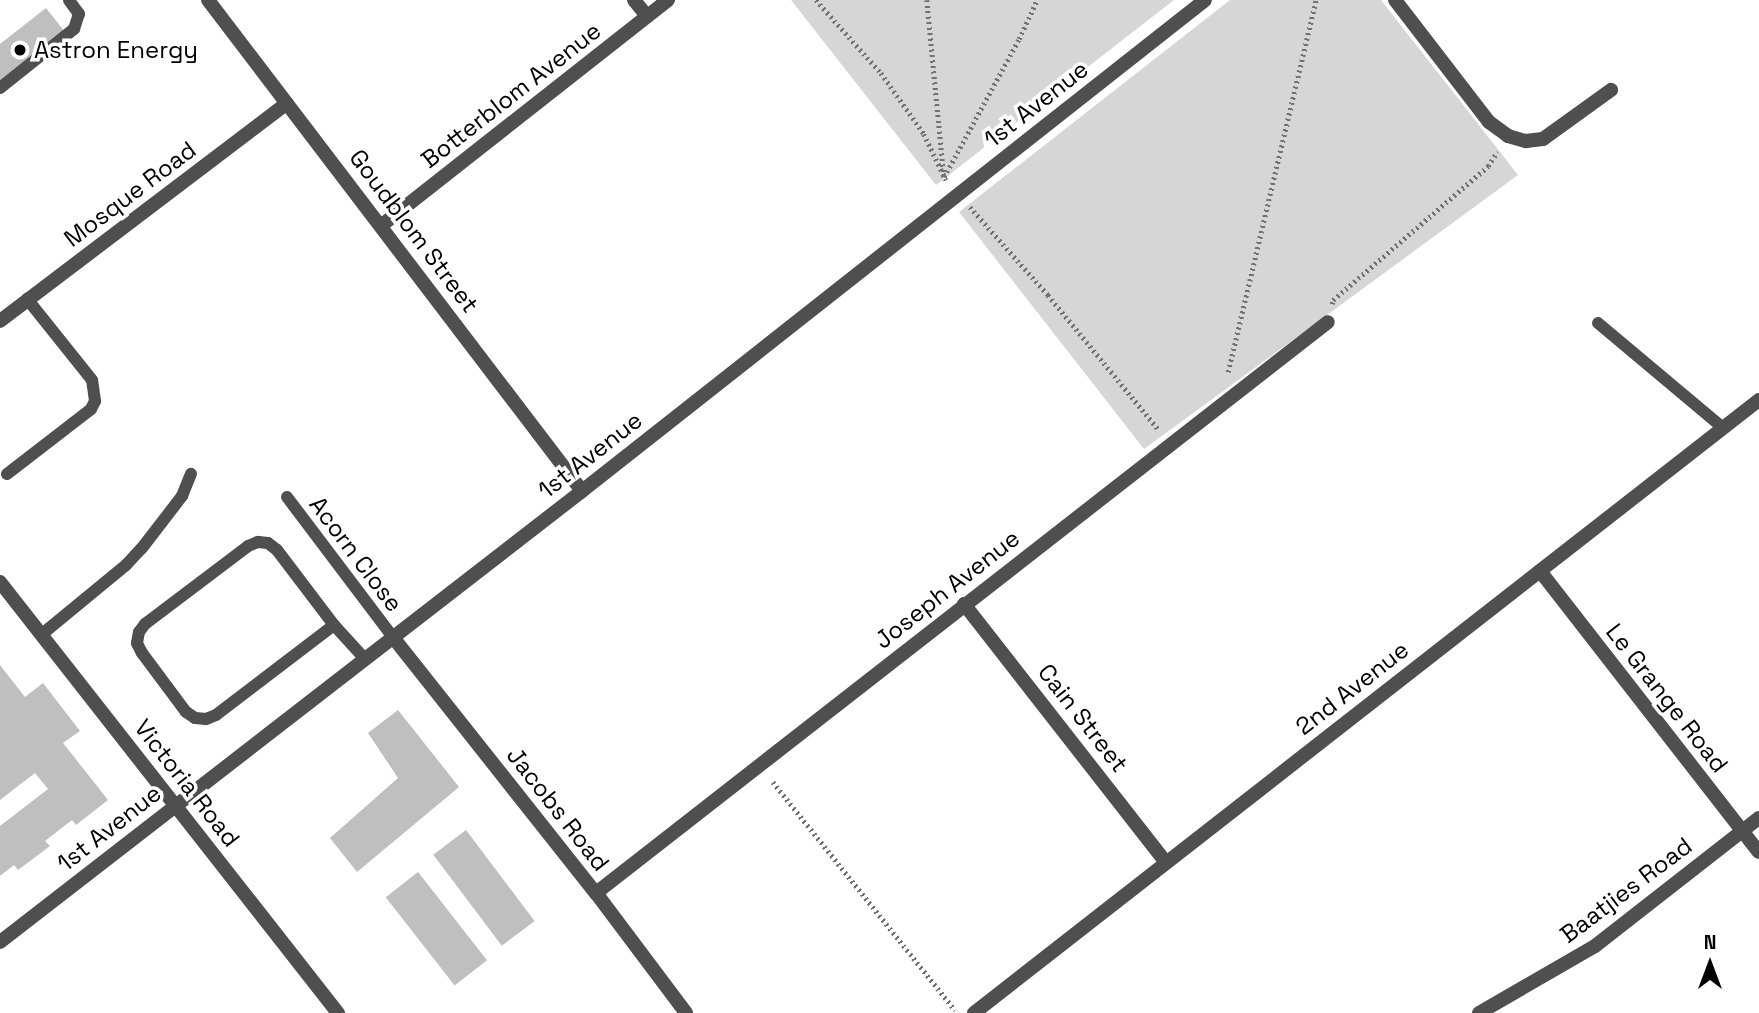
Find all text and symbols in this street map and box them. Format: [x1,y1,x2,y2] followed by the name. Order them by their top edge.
[415,16,607,174] street label: Botterblom Avenue
[34,36,198,64] place label: Astron Energy
[12,42,28,58] marker: Astron Energy
[978,54,1094,154] street label: 1st Avenue
[58,135,202,253] street label: Mosque Road
[343,144,485,318] street label: Goudblom Street
[532,405,648,505] street label: 1st Avenue
[303,491,409,617] street label: Acorn Close
[869,523,1025,655] street label: Joseph Avenue
[1600,618,1734,778] street label: Le Grange Road
[1290,635,1414,741] street label: 2nd Avenue
[1032,658,1134,778] street label: Cain Street
[128,714,246,852] street label: Victoria Road
[501,741,615,877] street label: Jacobs Road
[51,778,167,878] street label: 1st Avenue
[1554,831,1698,949] street label: Baatjies Road
[1675,929,1745,999] north arrow
[1704,930,1716,955] text: N

